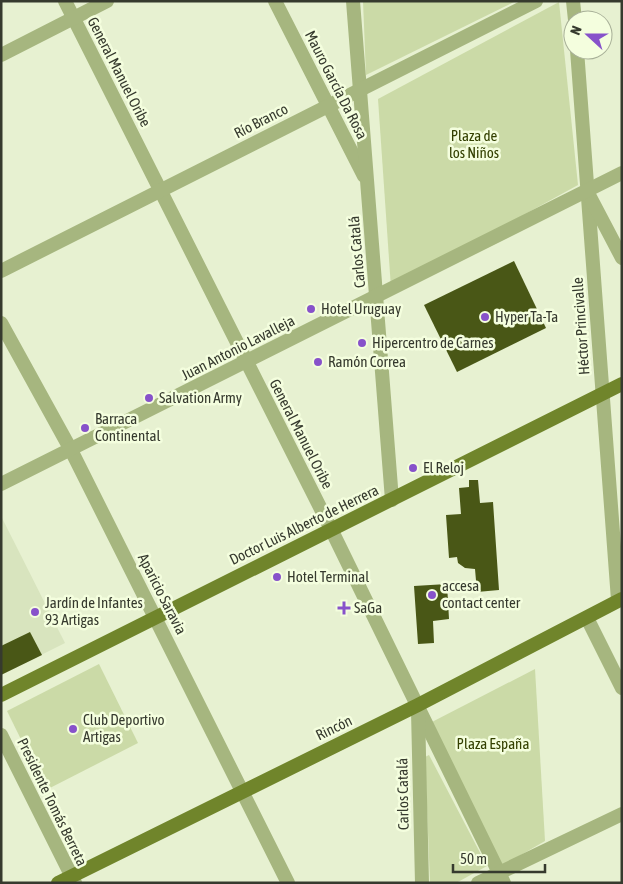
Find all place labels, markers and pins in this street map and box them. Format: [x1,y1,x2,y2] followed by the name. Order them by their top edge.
[321,300,401,317] place label: Hotel Uruguay
[305,303,317,315] marker: Hotel Uruguay
[495,308,558,325] place label: Hyper Ta-Ta
[479,311,491,323] marker: Hyper Ta-Ta
[372,334,494,351] place label: Hipercentro de Carnes
[356,337,368,349] marker: Hipercentro de Carnes
[328,353,406,370] place label: Ramón Correa
[312,356,324,368] marker: Ramón Correa
[159,389,242,406] place label: Salvation Army
[143,392,155,404] marker: Salvation Army
[95,410,161,444] place label: Barraca Continental
[79,422,91,434] marker: Barraca Continental
[423,459,464,476] place label: El Reloj
[407,462,419,474] marker: El Reloj
[287,568,369,585] place label: Hotel Terminal
[271,571,283,583] marker: Hotel Terminal
[442,577,521,611] place label: accesa contact center
[426,589,438,601] marker: accesa contact center
[45,594,143,628] place label: Jardín de Infantes 93 Artigas
[354,599,382,616] place label: SaGa
[338,602,350,614] marker: SaGa
[29,606,41,618] marker: Jardín de Infantes 93 Artigas
[83,711,165,745] place label: Club Deportivo Artigas
[67,723,79,735] marker: Club Deportivo Artigas

